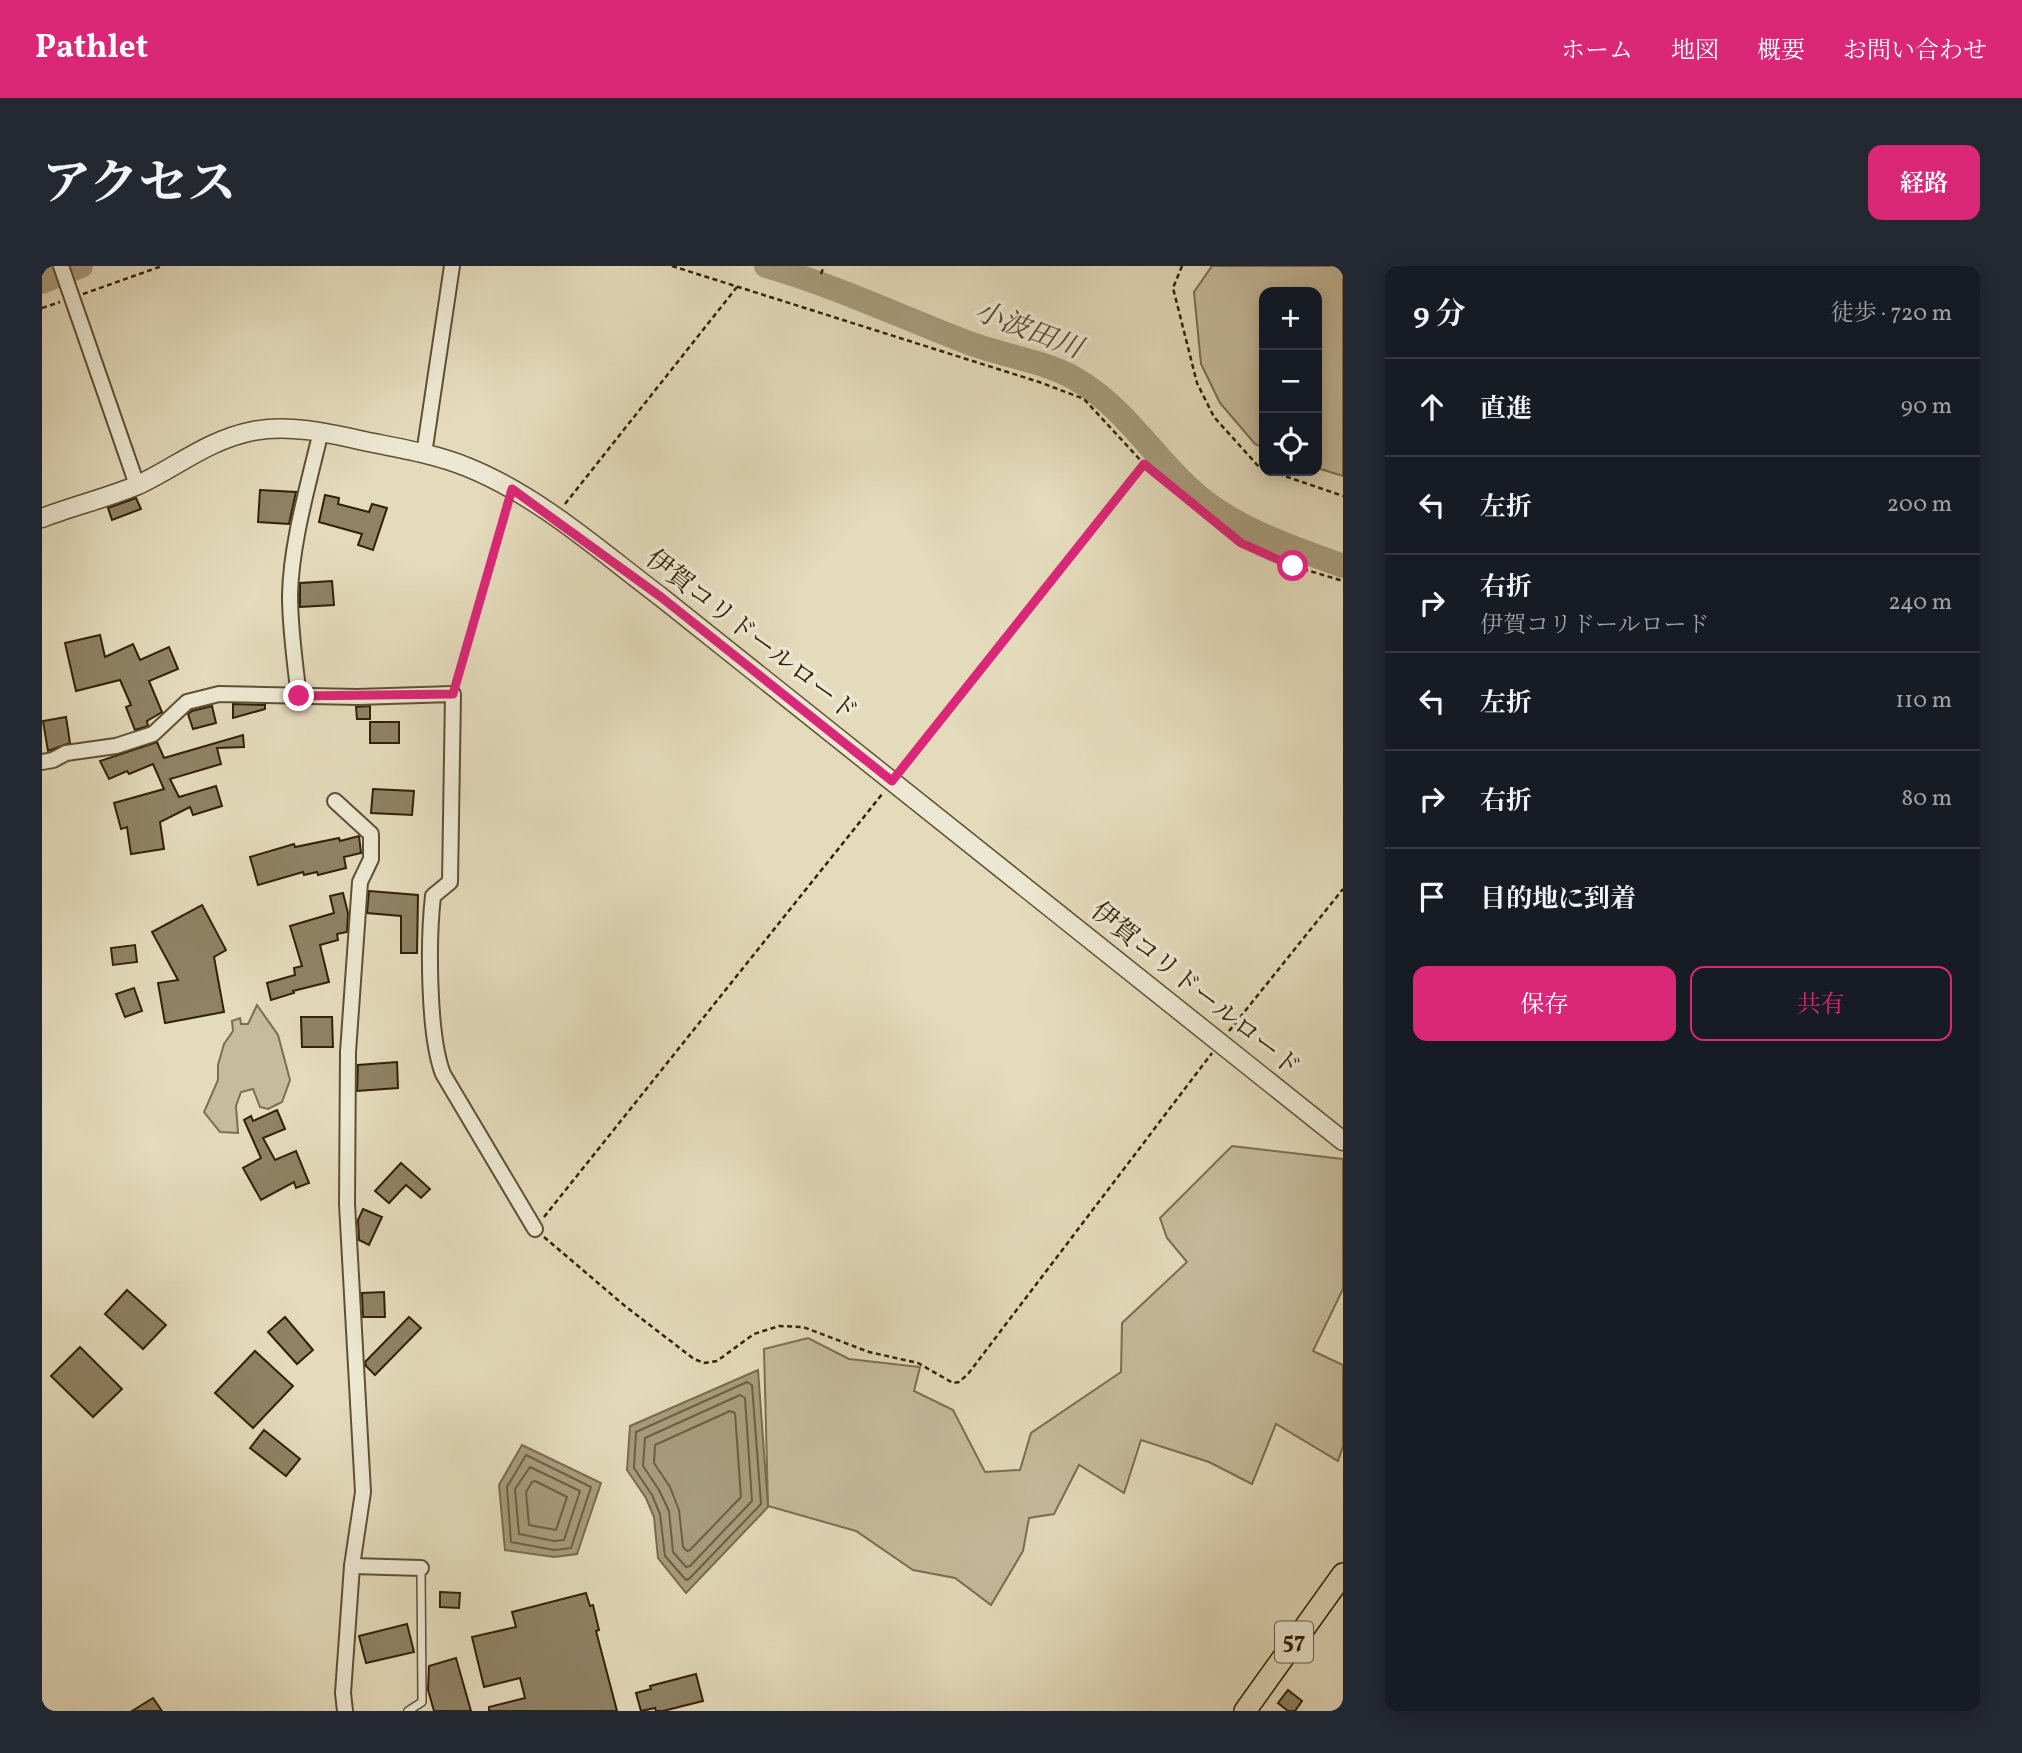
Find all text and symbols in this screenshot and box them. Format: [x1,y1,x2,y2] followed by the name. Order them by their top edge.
[35,26,148,72] text: Pathlet
[1561,35,1633,69] text: ホーム
[1671,35,1719,69] text: 地図
[1757,35,1805,69] text: 概要
[1843,35,1987,69] text: お問い合わせ
[1868,145,1980,220] button: 経路
[42,152,237,221] text: アクセス
[1259,287,1322,476] map controls
[1259,287,1322,350] button: +
[969,293,1090,370] water label: 小波田川
[1413,294,1466,336] text: 9 分
[1831,298,1952,330] text: 徒歩 · 720 m
[1259,350,1322,413] button: −
[1413,388,1451,426] icon: ahead
[1901,391,1952,423] text: 90 m
[1480,392,1532,428] text: 直進
[1259,413,1322,476] button: locate
[1413,486,1451,524] icon: left
[1887,489,1952,521] text: 200 m
[1480,490,1532,526] text: 左折
[638,542,864,730] street label: 伊賀コリドールロード
[1277,550,1308,581] route start
[1480,570,1532,606] text: 右折
[1413,584,1451,622] icon: right
[1888,587,1952,619] text: 240 m
[1480,610,1710,642] text: 伊賀コリドールロード
[283,680,314,711] route end
[1413,682,1451,720] icon: left
[1895,685,1952,717] text: 110 m
[1480,686,1532,722] text: 左折
[1413,780,1451,818] icon: right
[1902,783,1952,815] text: 80 m
[1480,784,1532,820] text: 右折
[1413,878,1451,916] icon: arrive
[1480,882,1636,918] text: 目的地に到着
[1083,894,1307,1086] street label: 伊賀コリドールロード
[1413,966,1676,1041] button: 保存
[1690,966,1952,1041] button: 共有
[1275,1622,1313,1662] road number: 57

